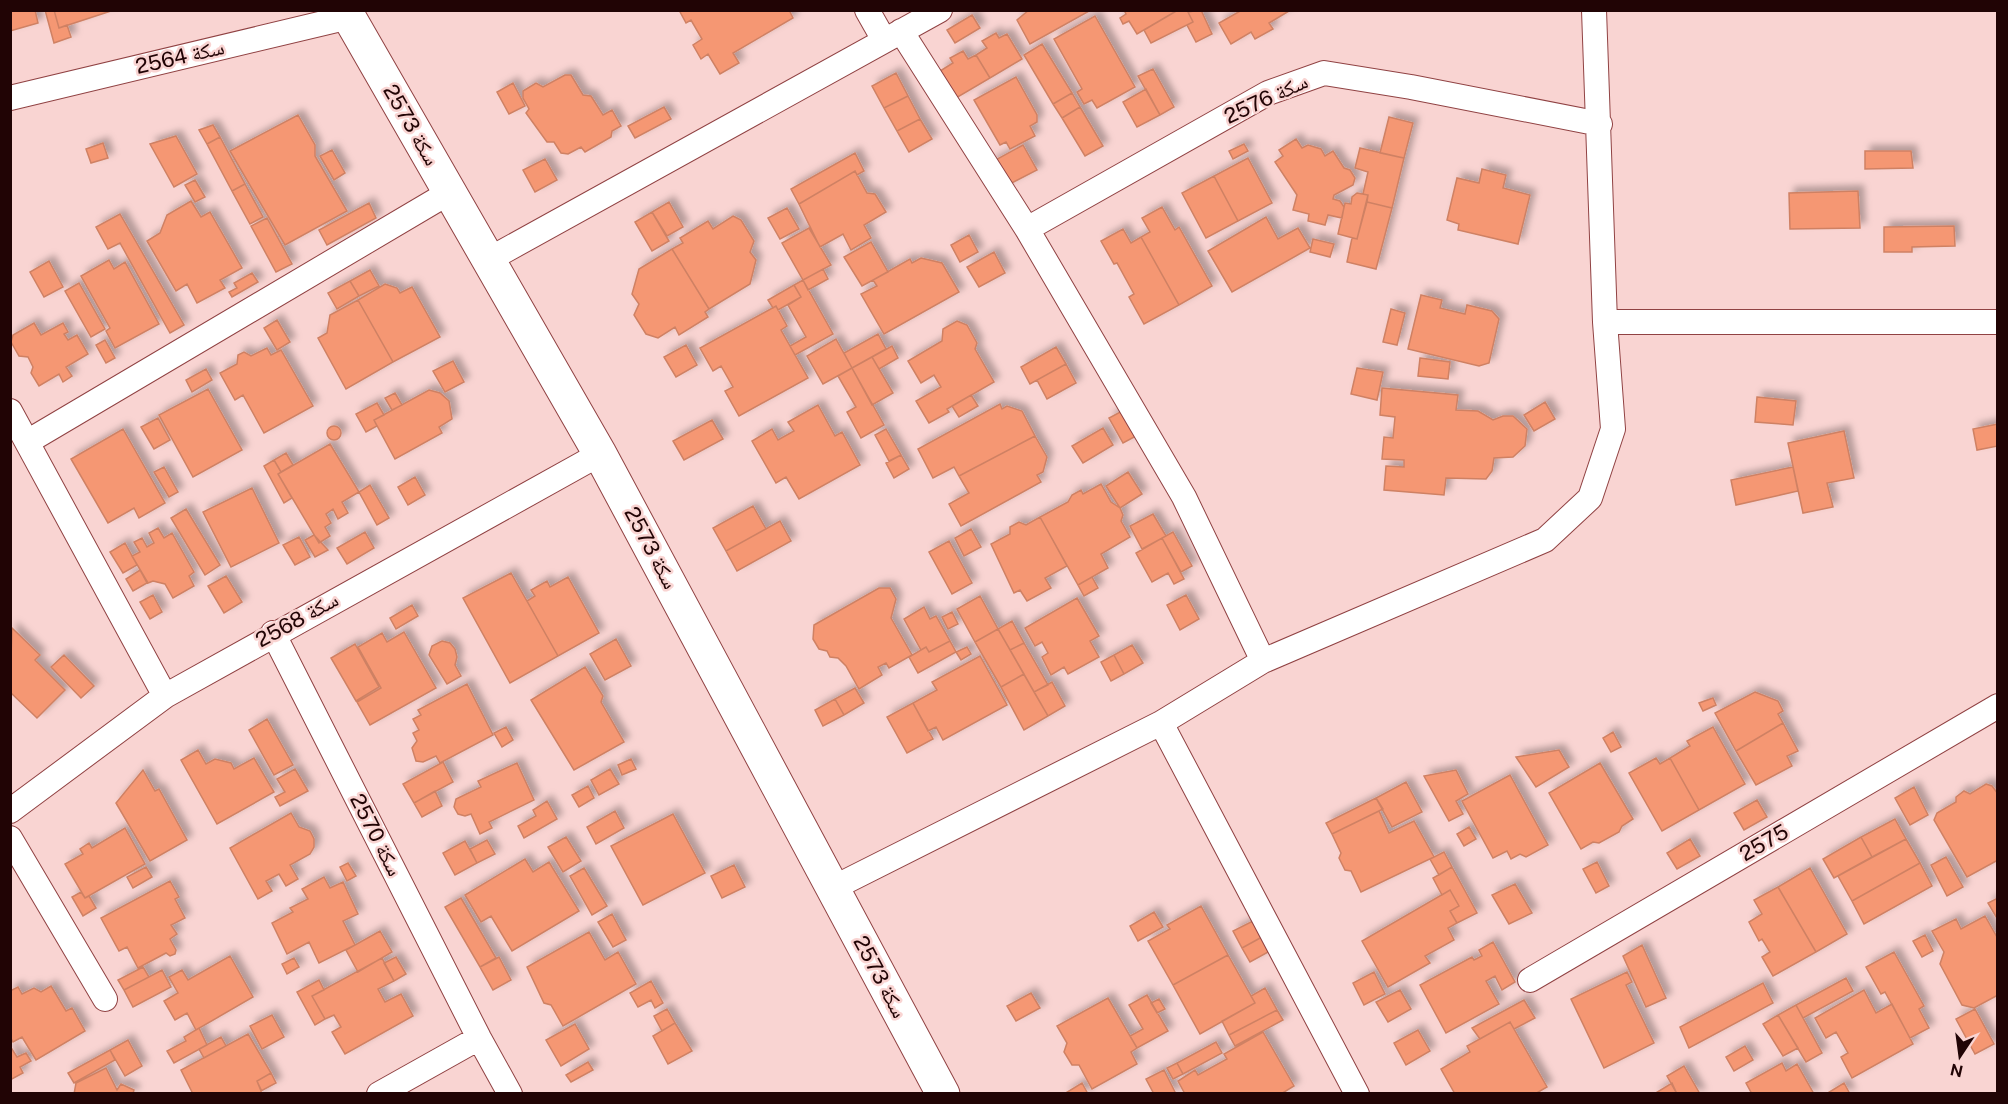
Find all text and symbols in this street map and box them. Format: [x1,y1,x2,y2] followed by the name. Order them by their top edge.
[133,34,227,79] street label: سكة 2564
[1220,68,1312,129] street label: سكة 2576
[378,80,445,170] street label: سكة 2573
[619,502,683,593] street label: سكة 2573
[251,587,342,652] street label: سكة 2568
[345,789,408,880] street label: سكة 2570
[1735,819,1793,866] street label: 2575
[848,931,912,1022] street label: سكة 2573
[1930,1026,1990,1086] north arrow
[1949,1059,1965,1081] text: N

